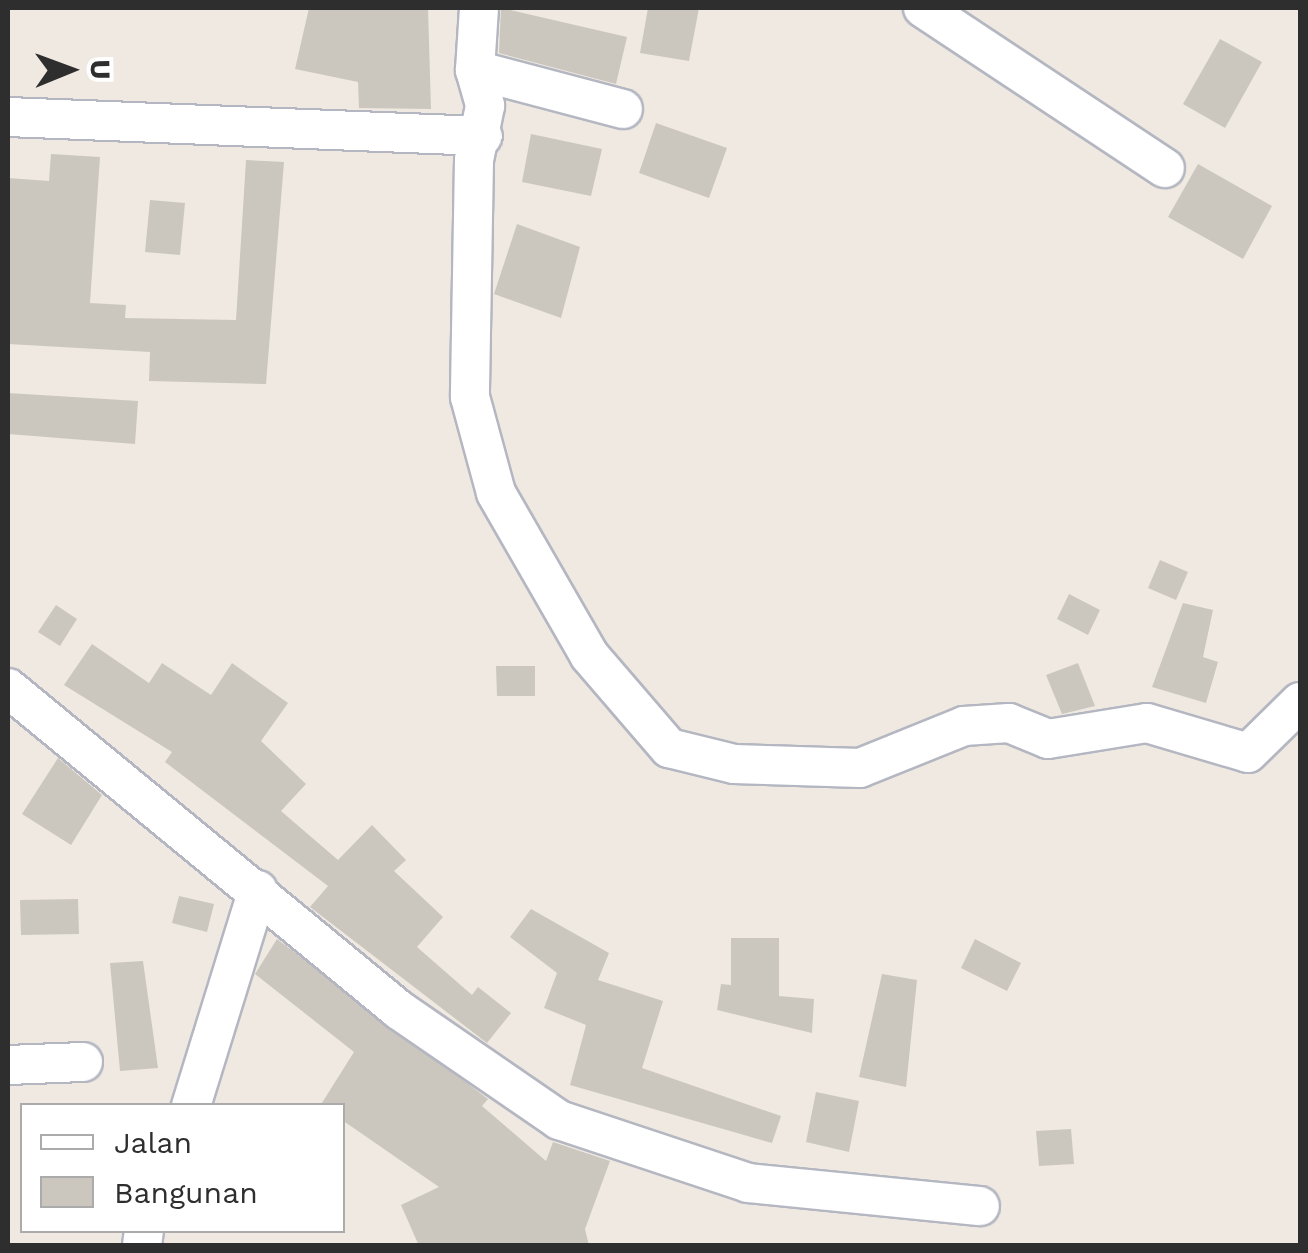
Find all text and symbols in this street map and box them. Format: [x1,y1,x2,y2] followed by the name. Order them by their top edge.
[20,20,120,120] north arrow
[84,59,117,80] text: U
[20,1103,345,1233] legend
[114,1125,192,1160] text: Jalan
[114,1175,258,1210] text: Bangunan

